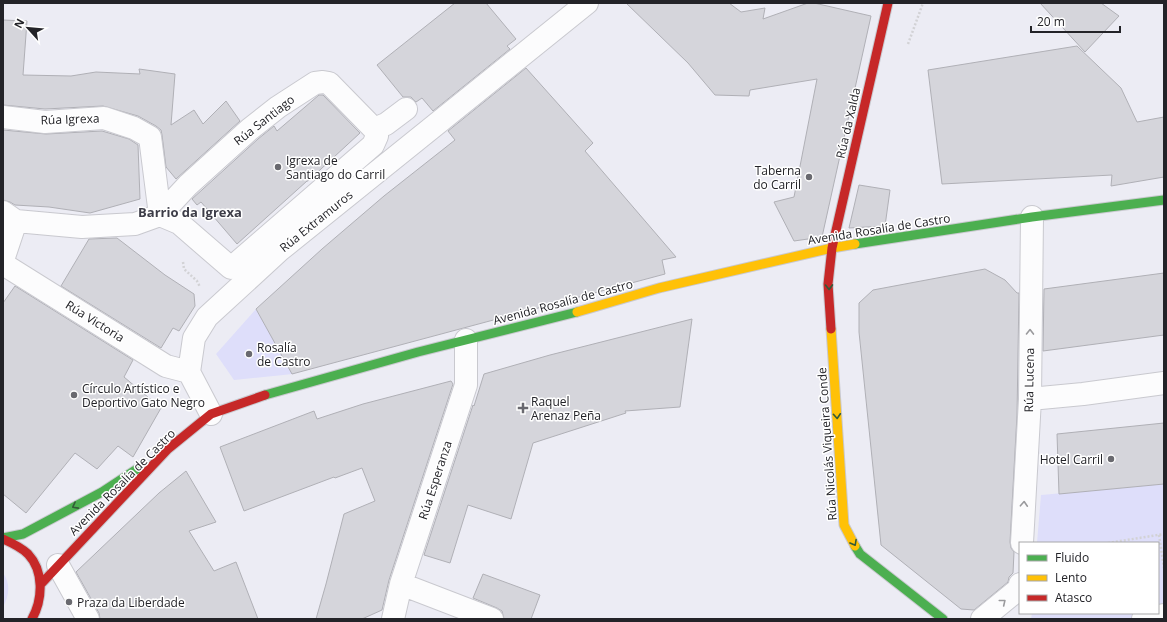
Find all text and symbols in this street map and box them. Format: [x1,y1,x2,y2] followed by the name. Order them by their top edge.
[8,8,48,48] north arrow
[1031,8,1120,34] scale bar
[1037,13,1065,30] text: 20 m
[10,16,27,31] text: N
[832,86,864,160] street label: Rúa da Xalda
[230,91,298,149] street label: Rúa Santiago
[40,109,100,129] street label: Rúa Igrexa
[286,152,385,183] place label: Igrexa de Santiago do Carril
[273,162,283,172] marker: Igrexa de Santiago do Carril
[753,162,801,193] place label: Taberna do Carril
[804,172,814,182] marker: Taberna do Carril
[276,186,356,256] street label: Rúa Extramuros
[138,203,242,221] district label: Barrio da Igrexa
[806,209,952,249] street label: Avenida Rosalía de Castro
[491,275,635,329] street label: Avenida Rosalía de Castro
[825,284,833,290] one-way arrow
[62,296,128,346] street label: Rúa Victoria
[1026,329,1034,335] one-way arrow
[257,339,311,370] place label: Rosalía de Castro
[1020,348,1038,412] street label: Rúa Lucena
[244,349,254,359] marker: Rosalía de Castro
[813,367,841,521] street label: Rúa Nicolás Viqueira Conde
[82,380,205,411] place label: Círculo Artístico e Deportivo Gato Negro
[69,390,79,400] marker: Círculo Artístico e Deportivo Gato Negro
[531,393,601,424] place label: Raquel Arenaz Peña
[518,403,528,413] marker: Raquel Arenaz Peña
[832,413,841,419] one-way arrow
[65,425,179,539] street label: Avenida Rosalía de Castro
[414,438,456,522] street label: Rúa Esperanza
[1040,451,1103,468] place label: Hotel Carril
[1106,454,1116,464] marker: Hotel Carril
[72,501,80,509] one-way arrow
[1020,501,1029,507] one-way arrow
[849,539,857,547] one-way arrow
[1019,542,1159,614] legend
[1055,549,1089,566] text: Fluido
[1055,569,1087,586] text: Lento
[1055,589,1092,606] text: Atasco
[77,594,185,611] place label: Praza da Liberdade
[64,597,74,607] marker: Praza da Liberdade
[998,600,1005,607] one-way arrow

